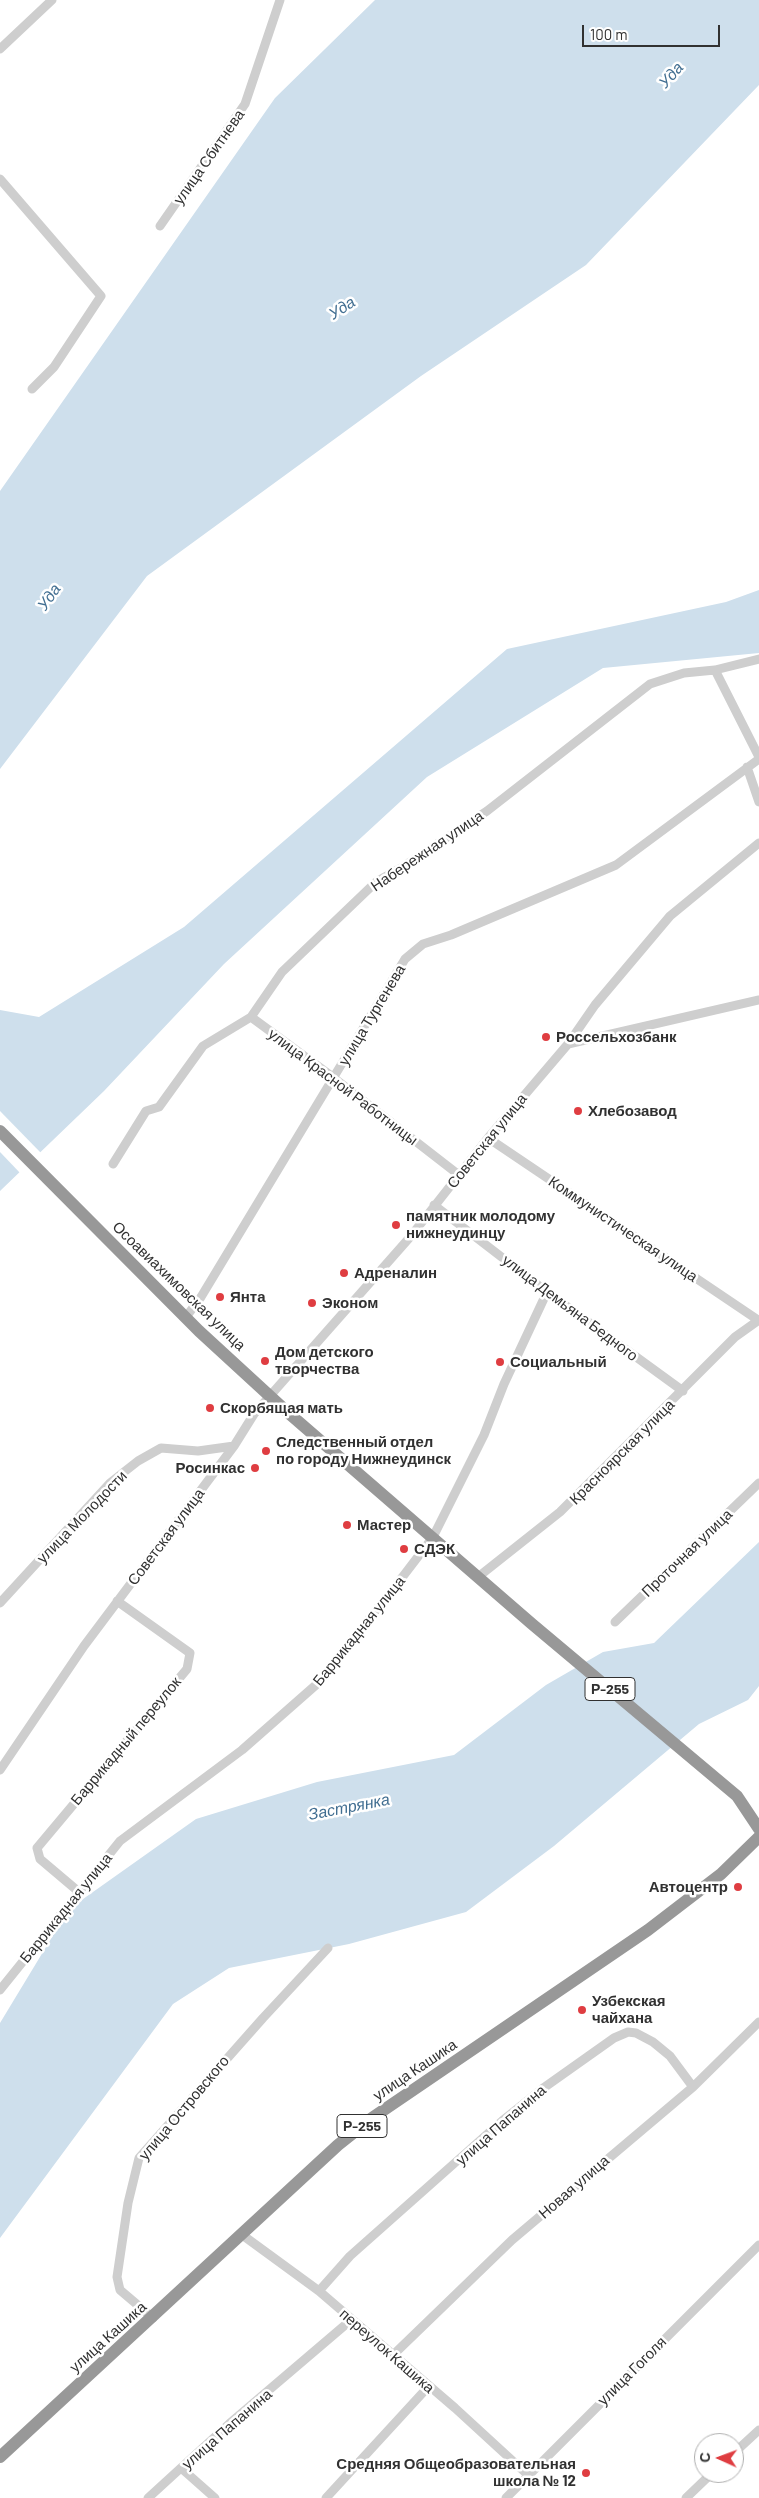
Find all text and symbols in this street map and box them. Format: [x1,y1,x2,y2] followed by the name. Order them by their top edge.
[584,15,722,47] scale bar
[590,25,628,43] text: 100 m
[655,58,687,92] water label: Уда
[170,106,248,208] street label: улица Сбитнева
[325,292,359,324] water label: Уда
[33,580,65,614] water label: Уда
[367,807,487,895] street label: Набережная улица
[335,961,409,1069] street label: улица Тургенева
[265,1025,421,1149] street label: улица Красной Работницы
[556,1028,677,1046] place label: Россельхозбанк
[540,1031,552,1043] marker: Россельхозбанк
[443,1090,531,1192] street label: Советская улица
[588,1102,677,1120] place label: Хлебозавод
[572,1105,584,1117] marker: Хлебозавод
[545,1172,701,1286] street label: Коммунистическая улица
[406,1207,555,1242] place label: памятник молодому нижнеудинцу
[109,1218,249,1354] street label: Осоавиахимовская улица
[390,1219,402,1231] marker: памятник молодому нижнеудинцу
[499,1251,641,1365] street label: улица Демьяна Бедного
[354,1264,437,1282] place label: Адреналин
[338,1267,350,1279] marker: Адреналин
[230,1288,266,1306] place label: Янта
[214,1291,226,1303] marker: Янта
[322,1294,378,1312] place label: Эконом
[306,1297,318,1309] marker: Эконом
[275,1343,374,1378] place label: Дом детского творчества
[510,1353,607,1371] place label: Социальный
[259,1355,271,1367] marker: Дом детского творчества
[494,1356,506,1368] marker: Социальный
[566,1396,678,1508] street label: Красноярская улица
[220,1399,343,1417] place label: Скорбящая мать
[204,1402,216,1414] marker: Скорбящая мать
[276,1433,451,1468] place label: Следственный отдел по городу Нижнеудинск
[260,1445,272,1457] marker: Следственный отдел по городу Нижнеудинск
[176,1459,245,1477] place label: Росинкас
[249,1462,261,1474] marker: Росинкас
[33,1467,131,1567] street label: улица Молодости
[124,1485,208,1589] street label: Советская улица
[638,1505,736,1601] street label: Проточная улица
[357,1516,411,1534] place label: Мастер
[341,1519,353,1531] marker: Мастер
[414,1540,455,1558] place label: СДЭК
[398,1543,410,1555] marker: СДЭК
[309,1572,409,1690] street label: Баррикадная улица
[67,1673,185,1809] street label: Баррикадный переулок
[585,1678,635,1700] road number: Р-255
[307,1790,391,1824] water label: Застрянка
[16,1849,116,1967] street label: Баррикадная улица
[649,1878,728,1896] place label: Автоцентр
[732,1881,744,1893] marker: Автоцентр
[592,1992,666,2027] place label: Узбекская чайхана
[576,2004,588,2016] marker: Узбекская чайхана
[370,2035,460,2105] street label: улица Кашика
[135,2052,233,2164] street label: улица Островского
[452,2081,550,2169] street label: улица Папанина
[337,2114,387,2138] road number: Р-255
[535,2151,613,2223] street label: Новая улица
[66,2298,150,2376] street label: улица Кашика
[336,2305,438,2397] street label: переулок Кашика
[594,2333,670,2409] street label: улица Гоголя
[178,2385,276,2473] street label: улица Папанина
[694,2433,744,2483] north arrow
[696,2452,713,2463] text: С
[336,2455,576,2490] place label: Средняя Общеобразовательная школа № 12
[580,2467,592,2479] marker: Средняя Общеобразовательная школа № 12

